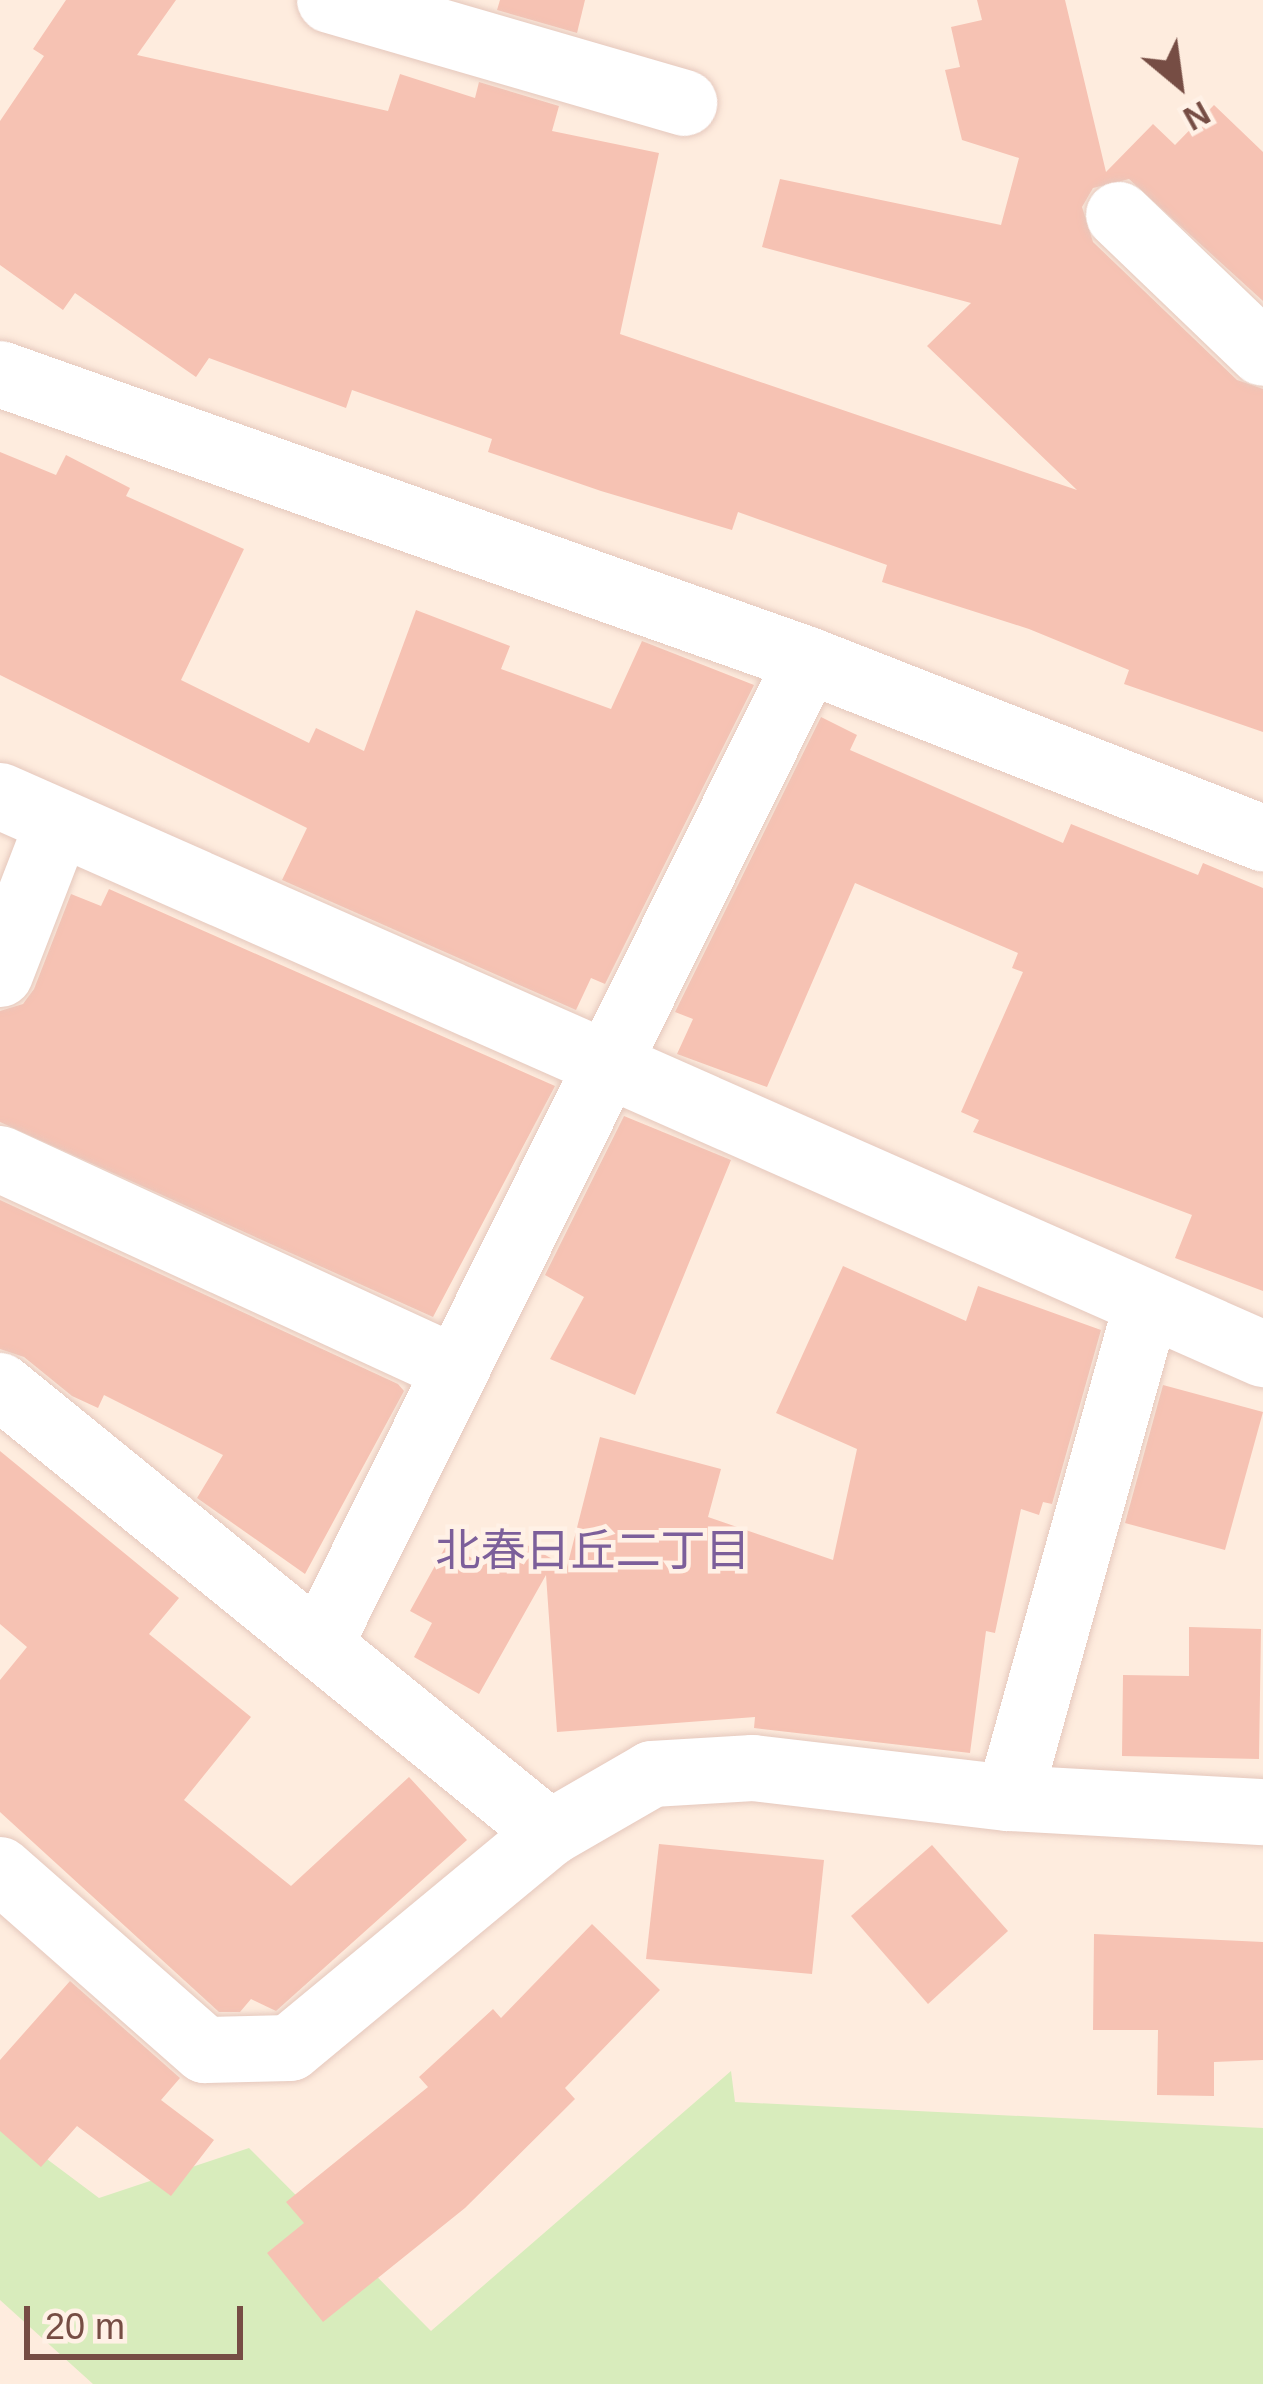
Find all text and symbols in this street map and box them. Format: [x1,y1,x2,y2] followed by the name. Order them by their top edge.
[1119,24,1239,144] north arrow
[1177,94,1216,138] text: N
[436,1524,750,1578] district label: 北春日丘二丁目
[30,2282,249,2356] scale bar
[45,2306,125,2347] text: 20 m

